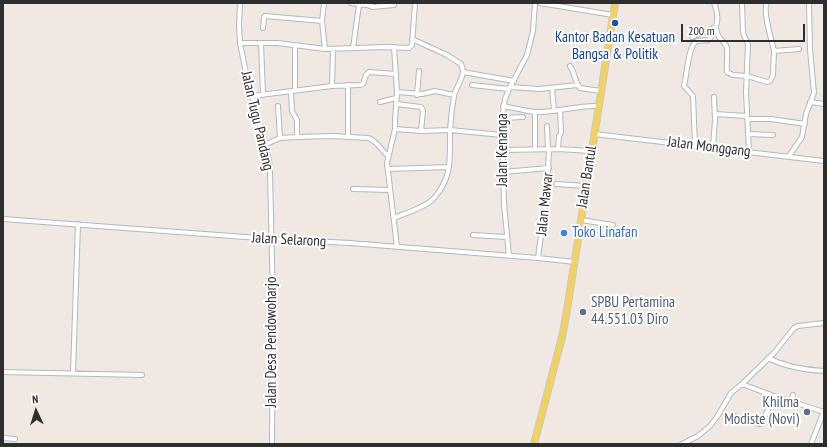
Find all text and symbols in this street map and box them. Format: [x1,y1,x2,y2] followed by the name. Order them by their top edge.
[683,16,807,42] scale bar
[610,18,620,28] marker: Kantor Badan Kesatuan Bangsa & Politik
[688,23,715,38] text: 200 m
[555,29,675,64] place label: Kantor Badan Kesatuan Bangsa & Politik
[237,70,277,172] street label: Jalan Tugu Pandang
[494,113,512,187] street label: Jalan Kenanga
[666,133,752,161] street label: Jalan Monggang
[573,145,601,209] street label: Jalan Bantul
[533,172,557,236] street label: Jalan Mawar
[572,224,637,242] place label: Toko Linafan
[559,228,569,238] marker: Toko Linafan
[251,229,327,251] street label: Jalan Selarong
[263,277,281,407] street label: Jalan Desa Pendowoharjo
[591,294,675,329] place label: SPBU Pertamina 44.551.03 Diro
[578,307,588,317] marker: SPBU Pertamina 44.551.03 Diro
[16,391,56,431] north arrow
[32,392,39,406] text: N
[724,394,799,429] place label: Khilma Modiste (Novi)
[802,407,812,417] marker: Khilma Modiste (Novi)

